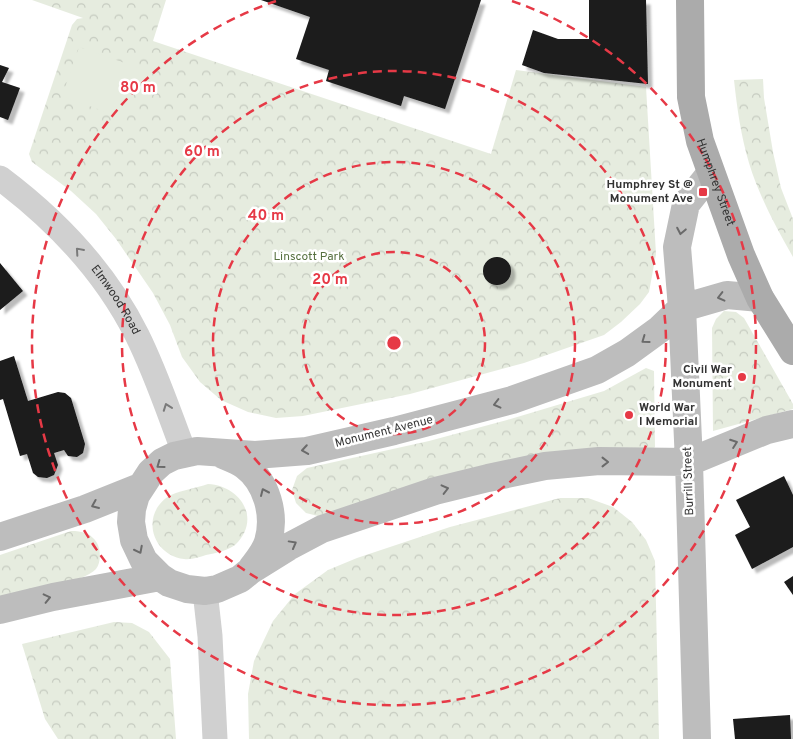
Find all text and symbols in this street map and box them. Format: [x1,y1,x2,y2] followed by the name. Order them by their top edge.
[120,79,156,98] text: 80 m
[692,136,738,229] street label: Humphrey Street
[184,143,220,162] text: 60 m
[607,177,693,207] place label: Humphrey St @ Monument Ave
[697,186,709,198] marker: Humphrey St @ Monument Ave
[248,207,284,226] text: 40 m
[676,226,686,235] one-way arrow
[76,248,85,257] one-way arrow
[273,249,345,265] park label: Linscott Park
[87,262,144,338] street label: Elmwood Road
[312,271,348,290] text: 20 m
[716,291,725,302] one-way arrow
[385,334,403,352] centre of rings
[641,334,651,343] one-way arrow
[672,362,732,392] place label: Civil War Monument
[736,371,748,383] marker: Civil War Monument
[493,398,501,408] one-way arrow
[639,400,698,430] place label: World War I Memorial
[163,403,173,412] one-way arrow
[623,409,635,421] marker: World War I Memorial
[333,412,435,452] street label: Monument Avenue
[729,439,738,449] one-way arrow
[301,445,309,455] one-way arrow
[680,446,698,516] street label: Burrill Street
[602,457,609,467] one-way arrow
[156,459,166,468] one-way arrow
[441,484,449,494] one-way arrow
[260,488,270,497] one-way arrow
[91,499,100,509] one-way arrow
[288,540,297,550] one-way arrow
[133,545,143,554] one-way arrow
[43,593,52,604] one-way arrow

